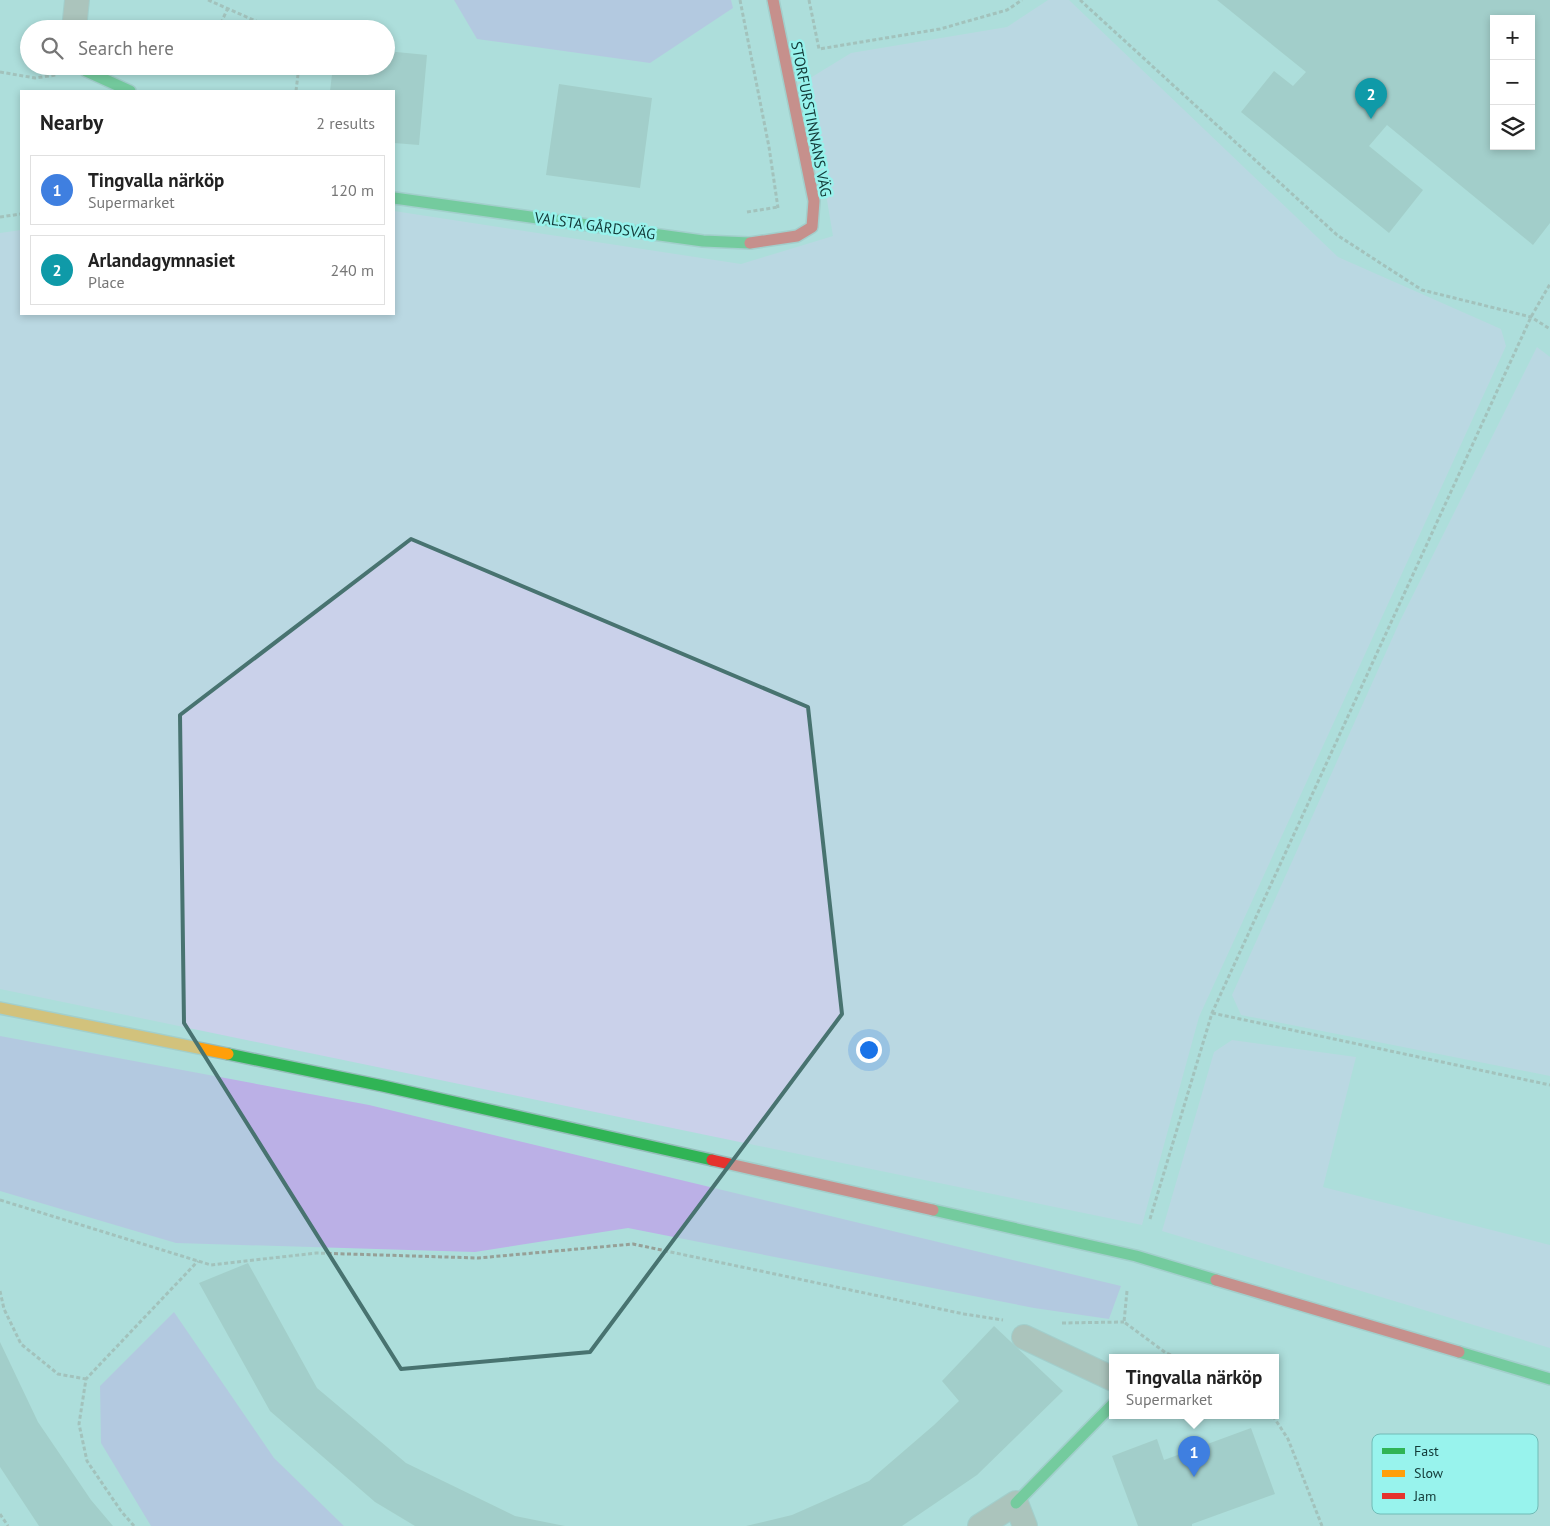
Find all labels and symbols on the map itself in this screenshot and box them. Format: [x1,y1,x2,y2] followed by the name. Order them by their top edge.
[787,40,836,198] street label: STORFURSTINNANS VÄG
[1355,78,1387,119] pin: 2
[532,207,657,243] street label: VALSTA GÅRDSVÄG
[856,1037,882,1063] your location
[1372,1434,1538,1514] legend
[1178,1436,1210,1477] pin: 1
[1414,1442,1439,1460] text: Fast
[1414,1464,1444,1482] text: Slow
[1413,1487,1436,1505] text: Jam

